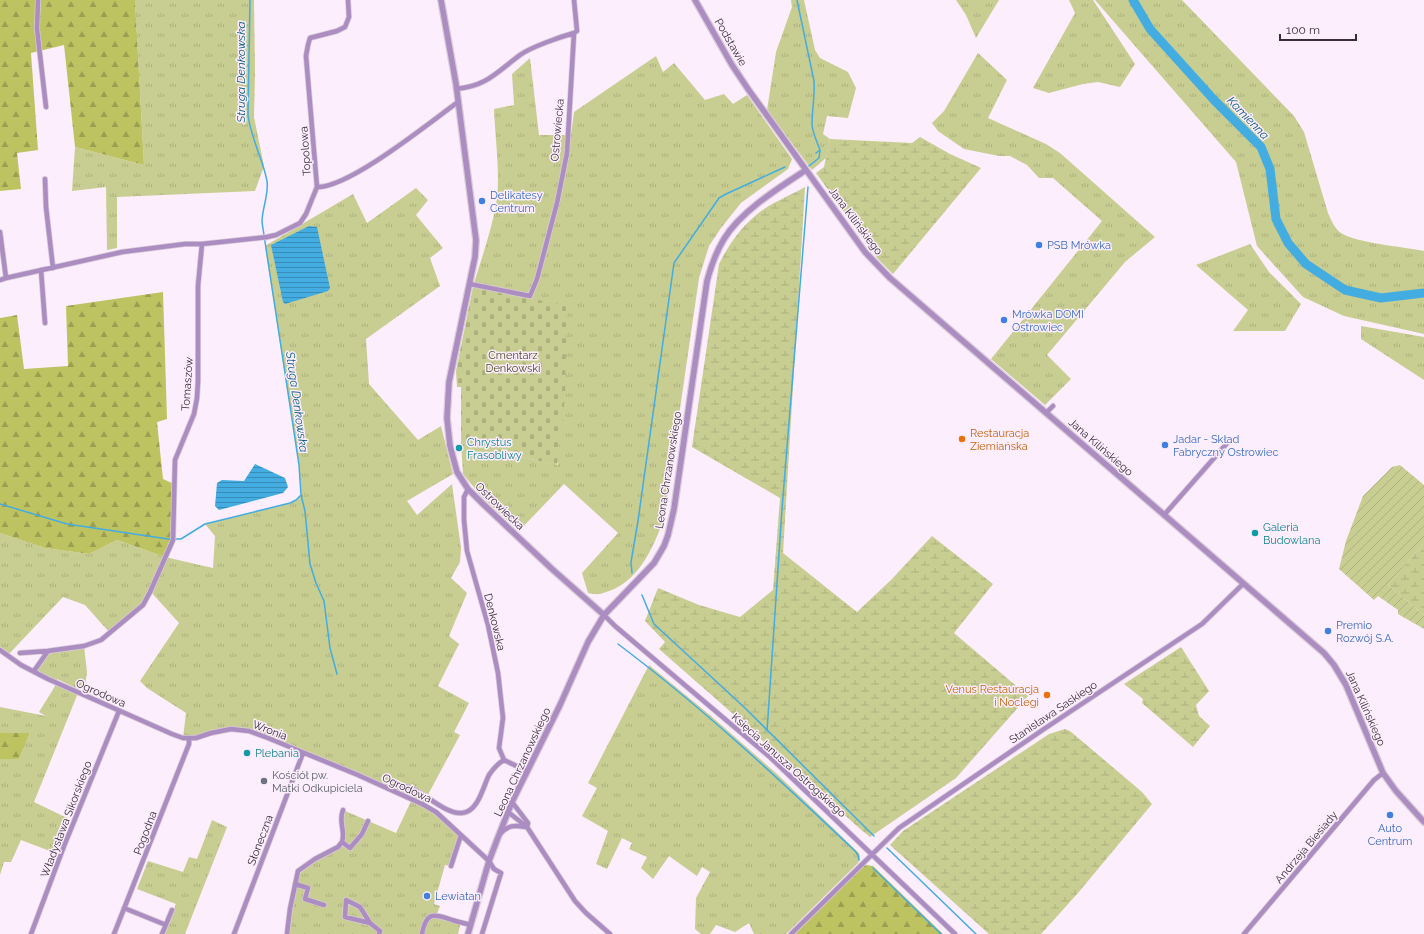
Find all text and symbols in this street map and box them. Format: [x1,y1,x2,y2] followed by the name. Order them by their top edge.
[712,16,750,69] street label: Podstawie
[1280,16,1356,42] scale bar
[234,21,248,124] water label: Struga Denkowska
[1286,23,1320,37] text: 100 m
[1224,94,1272,142] water label: Kamienna
[548,98,567,162] street label: Ostrowiecka
[297,126,314,176] street label: Topolowa
[826,185,885,258] street label: Jana Kilińskiego
[490,189,543,215] place label: Delikatesy Centrum
[477,196,487,206] marker: Delikatesy Centrum
[1047,239,1111,252] place label: PSB Mrówka
[1034,240,1044,250] marker: PSB Mrówka
[1012,308,1084,334] place label: Mrówka DOMI Ostrowiec
[999,315,1009,325] marker: Mrówka DOMI Ostrowiec
[486,349,540,375] park label: Cmentarz Denkowski
[283,350,311,453] water label: Struga Denkowska
[179,357,196,411] street label: Tomaszów
[653,410,684,530] street label: Leona Chrzanowskiego
[1066,416,1136,479] street label: Jana Kilińskiego
[970,427,1029,453] place label: Restauracja Ziemiańska
[1173,433,1279,459] place label: Jadar - Skład Fabryczny Ostrowiec
[957,434,967,444] marker: Restauracja Ziemiańska
[467,436,522,462] place label: Chrystus Frasobliwy
[1160,440,1170,450] marker: Jadar - Skład Fabryczny Ostrowiec
[454,443,464,453] marker: Chrystus Frasobliwy
[473,480,527,533] street label: Ostrowiecka
[1263,521,1320,547] place label: Galeria Budowlana
[1250,528,1260,538] marker: Galeria Budowlana
[481,592,508,652] street label: Denkowska
[1336,619,1394,645] place label: Premio Rozwój S.A.
[1323,626,1333,636] marker: Premio Rozwój S.A.
[1343,669,1388,748] street label: Jana Kilińskiego
[74,677,128,710] street label: Ogrodowa
[1007,678,1100,747] street label: Stanisława Saskiego
[945,683,1039,709] place label: Venus Restauracja i Noclegi
[1042,690,1052,700] marker: Venus Restauracja i Noclegi
[491,705,554,819] street label: Leona Chrzanowskiego
[729,711,849,821] street label: Księcia Janusza Ostrogskiego
[251,718,289,743] street label: Wronia
[255,747,299,760] place label: Plebania
[242,748,252,758] marker: Plebania
[38,759,95,879] street label: Władysława Sikorskiego
[272,769,363,795] place label: Kościół pw. Matki Odkupiciela
[380,771,434,806] street label: Ogrodowa
[259,776,269,786] marker: Kościół pw. Matki Odkupiciela
[131,809,160,857] street label: Pogodna
[1272,809,1340,886] street label: Andrzeja Biesiady
[1385,810,1395,820] marker: Auto Centrum
[245,813,276,867] street label: Słoneczna
[1368,822,1412,848] place label: Auto Centrum
[435,890,481,903] place label: Lewiatan
[422,891,432,901] marker: Lewiatan

